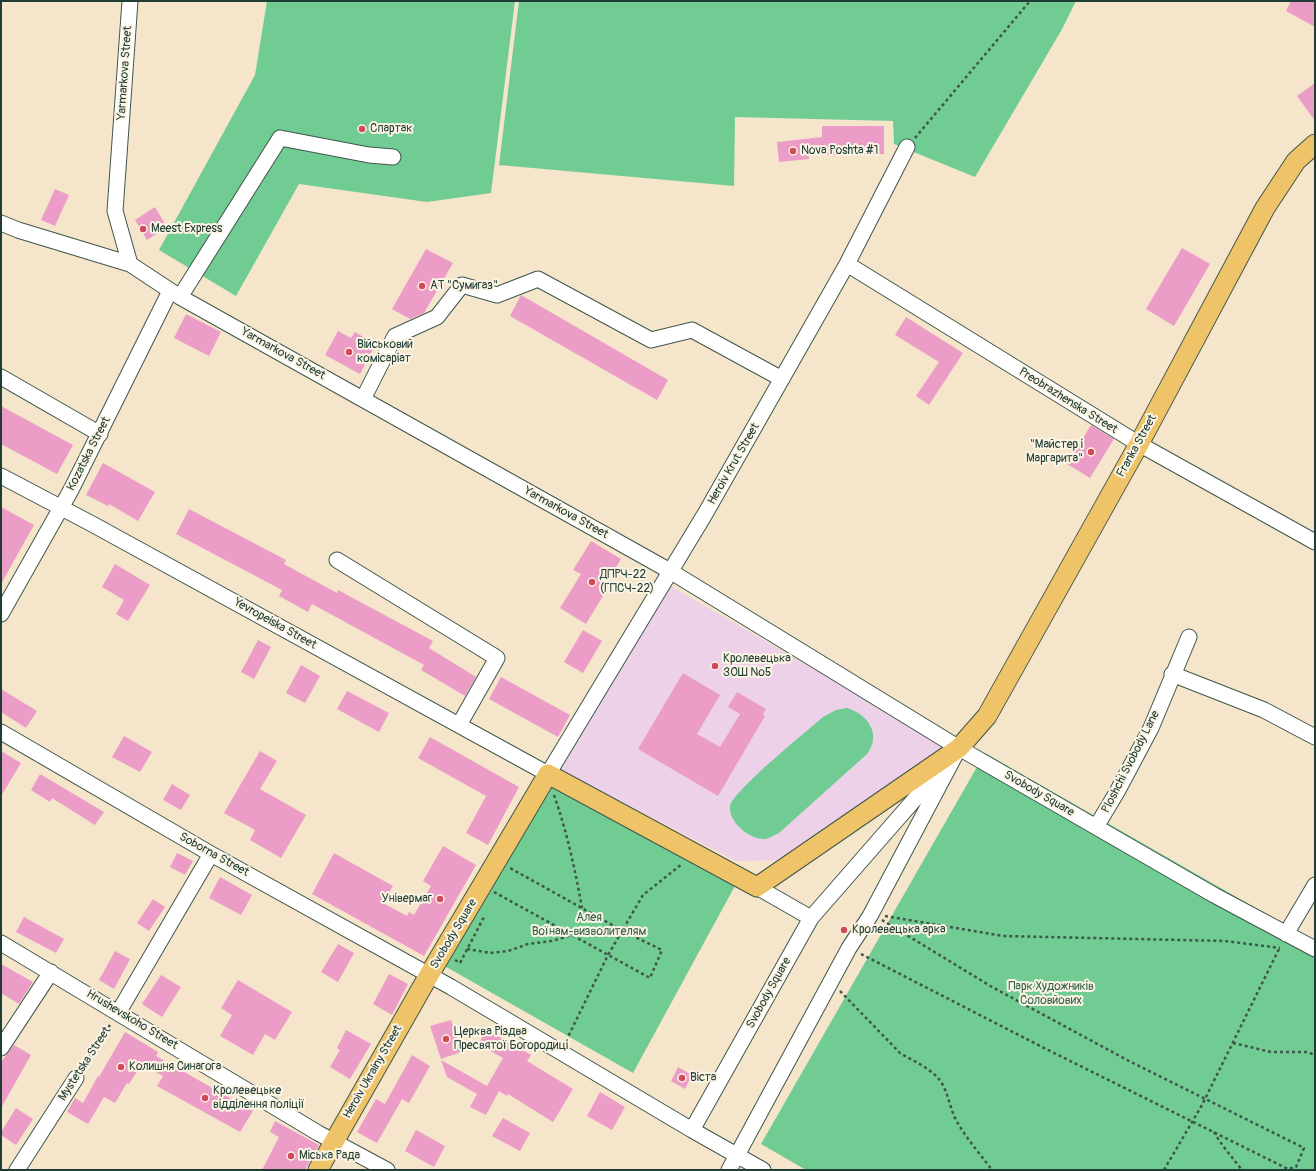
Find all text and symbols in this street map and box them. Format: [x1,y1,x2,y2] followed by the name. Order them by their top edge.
[115,25,135,121] street label: Yarmarkova Street
[370,122,413,136] place label: Спартак
[357,124,367,134] marker: Спартак
[801,144,878,158] place label: Nova Poshta #1
[788,146,798,156] marker: Nova Poshta #1
[151,222,222,236] place label: Meest Express
[138,224,148,234] marker: Meest Express
[430,279,498,293] place label: АТ "Сумигаз"
[417,281,427,291] marker: АТ "Сумигаз"
[238,325,328,383] street label: Yarmarkova Street
[357,338,413,366] place label: Військовий комісаріат
[344,347,354,357] marker: Військовий комісаріат
[1016,365,1120,437] street label: Preobrazhenska Street
[1114,412,1160,480] street label: Franka Street
[64,415,114,493] street label: Kozatska Street
[705,421,763,507] street label: Heroiv Krut Street
[1026,438,1083,466] place label: "Майстер і Маргарита"
[1086,447,1096,457] marker: "Майстер і Маргарита"
[521,484,611,542] street label: Yarmarkova Street
[600,568,654,596] place label: ДПРЧ-22 (ГПСЧ-22)
[587,577,597,587] marker: ДПРЧ-22 (ГПСЧ-22)
[231,595,319,653] street label: Yevropeiska Street
[723,652,791,680] place label: Кролевецька ЗОШ №5
[710,661,720,671] marker: Кролевецька ЗОШ №5
[1099,708,1163,816] street label: Ploshchi Svobody Lane
[1001,768,1077,820] street label: Svobody Square
[177,830,251,880] street label: Soborna Street
[382,892,432,906] place label: Універмаг
[435,894,445,904] marker: Універмаг
[427,896,481,972] street label: Svobody Square
[532,911,646,939] park label: Алея Воїнам-визволителям
[852,923,945,937] place label: Кролевецька арка
[839,925,849,935] marker: Кролевецька арка
[744,955,794,1031] street label: Svobody Square
[1008,980,1094,1008] park label: Парк Художників Соловйових
[84,987,180,1053] street label: Hrushevskoho Street
[340,1023,406,1121] street label: Heroiv Ukrainy Street
[56,1024,114,1104] street label: Mystetska Street
[454,1025,568,1053] place label: Церква Різдва Пресвятої Богородиці
[441,1034,451,1044] marker: Церква Різдва Пресвятої Богородиці
[129,1060,221,1074] place label: Колишня Синагога
[116,1062,126,1072] marker: Колишня Синагога
[690,1071,716,1085] place label: Віста
[677,1073,687,1083] marker: Віста
[213,1084,305,1112] place label: Кролевецьке відділення поліції
[200,1093,210,1103] marker: Кролевецьке відділення поліції
[299,1149,360,1163] place label: Міська Рада
[286,1151,296,1161] marker: Міська Рада

